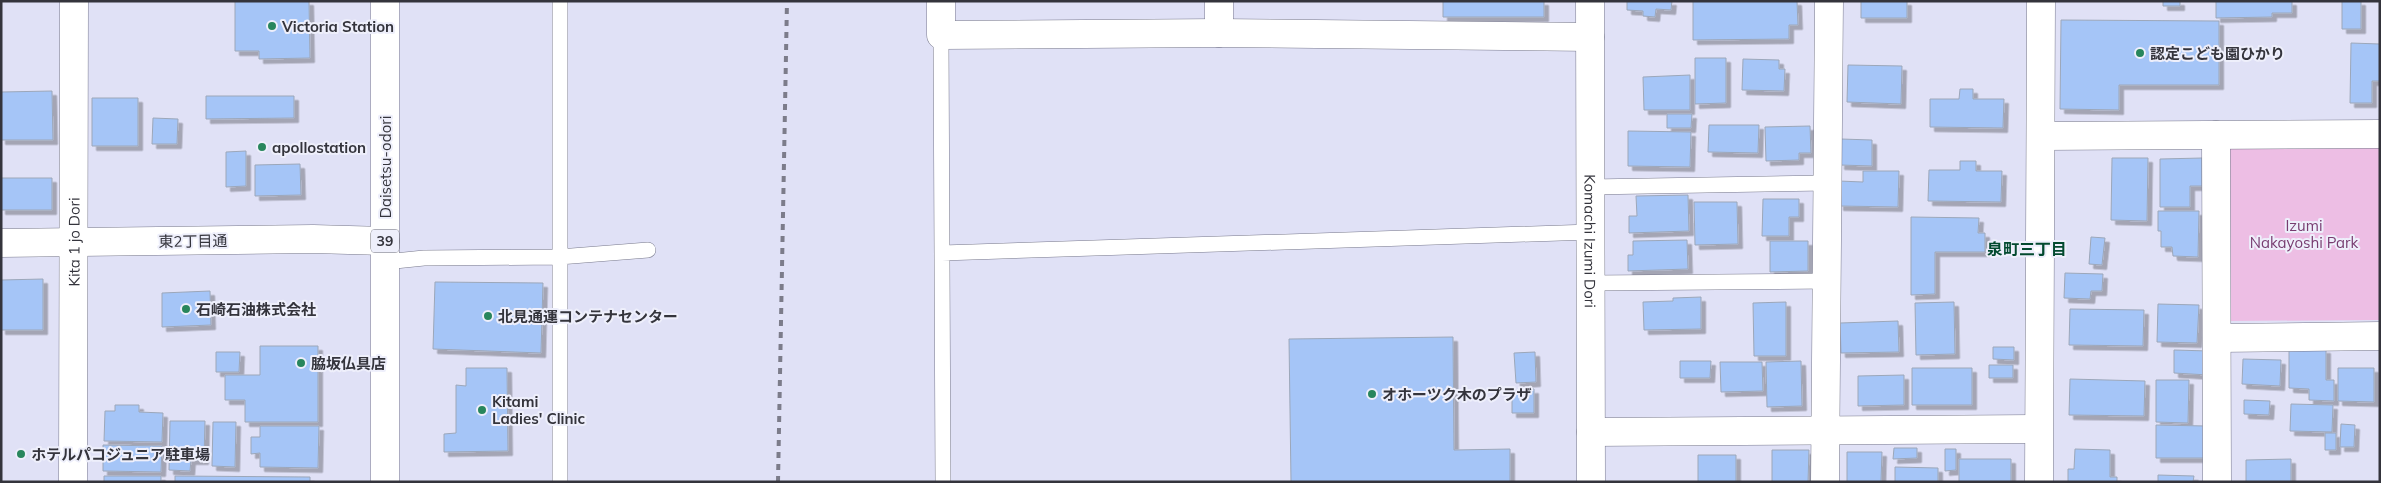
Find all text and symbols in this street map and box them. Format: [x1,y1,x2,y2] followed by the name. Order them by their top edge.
[281,17,394,36] place label: Victoria Station
[266,20,278,32] marker: Victoria Station
[2150,44,2285,63] place label: 認定こども園ひかり
[2134,47,2146,59] marker: 認定こども園ひかり
[376,116,395,218] street label: Daisetsu-odori
[272,138,366,157] place label: apollostation
[256,141,268,153] marker: apollostation
[1581,174,1600,308] street label: Komachi Izumi Dori
[64,197,83,287] street label: Kita 1 jo Dori
[2250,216,2359,252] park label: Izumi Nakayoshi Park
[371,230,399,252] road number: 39
[158,231,228,251] street label: 東2丁目通
[1987,239,2067,259] district label: 泉町三丁目
[196,300,316,319] place label: 石崎石油株式会社
[180,303,192,315] marker: 石崎石油株式会社
[498,307,678,326] place label: 北見通運コンテナセンター
[482,310,494,322] marker: 北見通運コンテナセンター
[311,354,386,373] place label: 脇坂仏具店
[295,357,307,369] marker: 脇坂仏具店
[1382,385,1532,404] place label: オホーツク木のプラザ
[1366,388,1378,400] marker: オホーツク木のプラザ
[492,392,585,428] place label: Kitami Ladies' Clinic
[476,404,488,416] marker: Kitami Ladies' Clinic
[31,445,210,464] place label: ホテルパコジュニア駐車場
[15,448,27,460] marker: ホテルパコジュニア駐車場

